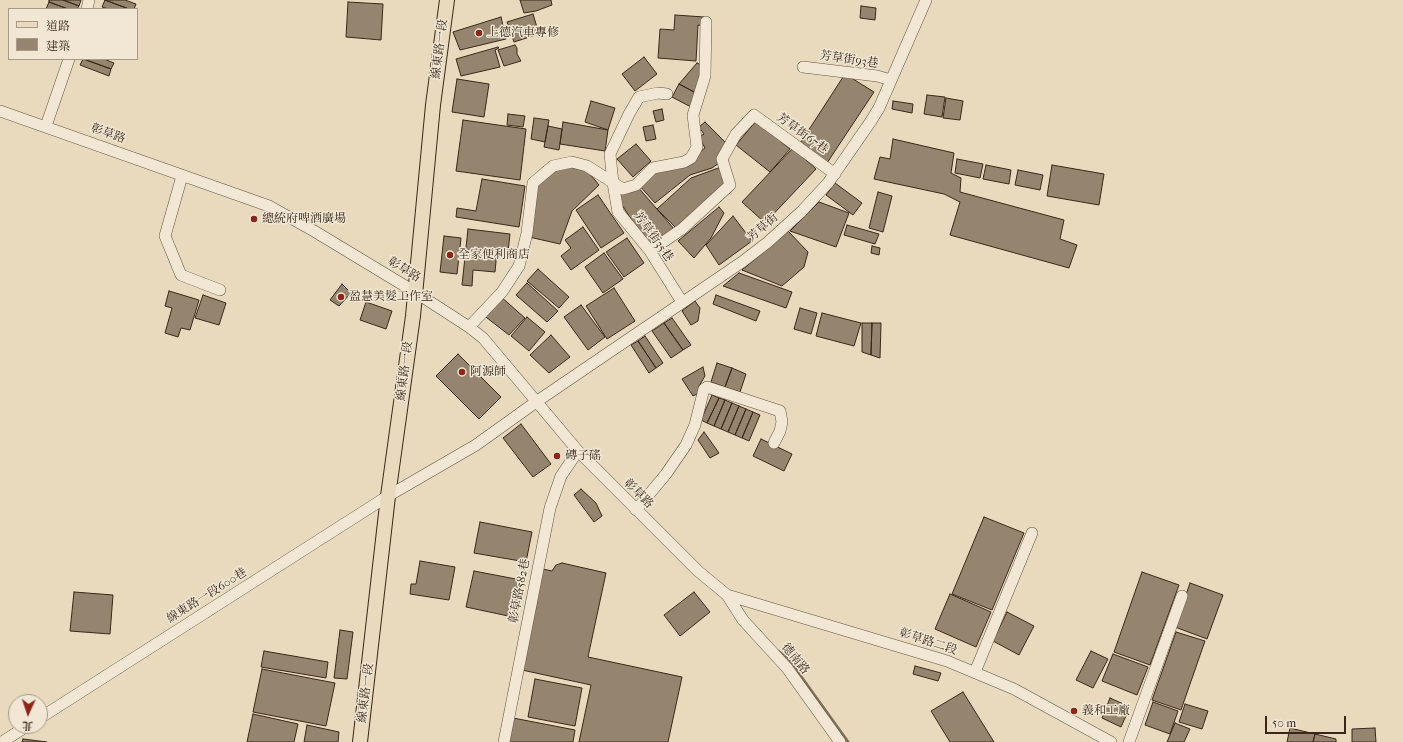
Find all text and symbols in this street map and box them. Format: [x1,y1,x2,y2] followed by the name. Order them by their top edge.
[8,8,138,60] legend
[429,18,451,80] street label: 線東路一段
[46,19,70,33] text: 道路
[487,26,559,40] place label: 上德汽車專修
[474,28,484,38] marker: 上德汽車專修
[46,39,70,53] text: 建築
[819,49,879,71] street label: 芳草街93巷
[773,110,831,158] street label: 芳草街67巷
[89,121,127,147] street label: 彰草路
[630,209,676,265] street label: 芳草街35巷
[745,211,781,245] street label: 芳草街
[262,212,346,226] place label: 總統府啤酒廣場
[249,214,259,224] marker: 總統府啤酒廣場
[458,248,530,262] place label: 全家便利商店
[445,250,455,260] marker: 全家便利商店
[385,255,423,285] street label: 彰草路
[349,290,433,304] place label: 盈慧美髮工作室
[336,292,346,302] marker: 盈慧美髮工作室
[394,340,416,402] street label: 線東路一段
[470,365,506,379] place label: 阿源師
[457,367,467,377] marker: 阿源師
[565,449,601,463] place label: 磚子磘
[552,451,562,461] marker: 磚子磘
[620,476,656,512] street label: 彰草路
[507,558,533,624] street label: 彰草路582巷
[164,566,250,626] street label: 線東路一段600巷
[897,626,959,658] street label: 彰草路二段
[778,640,812,678] street label: 德南路
[355,662,377,724] street label: 線東路一段
[8,694,48,734] north arrow
[1082,704,1130,718] place label: 義和工廠
[1069,706,1079,716] marker: 義和工廠
[1267,708,1348,734] scale bar
[1272,716,1296,730] text: 50 m
[22,719,33,732] text: 北

